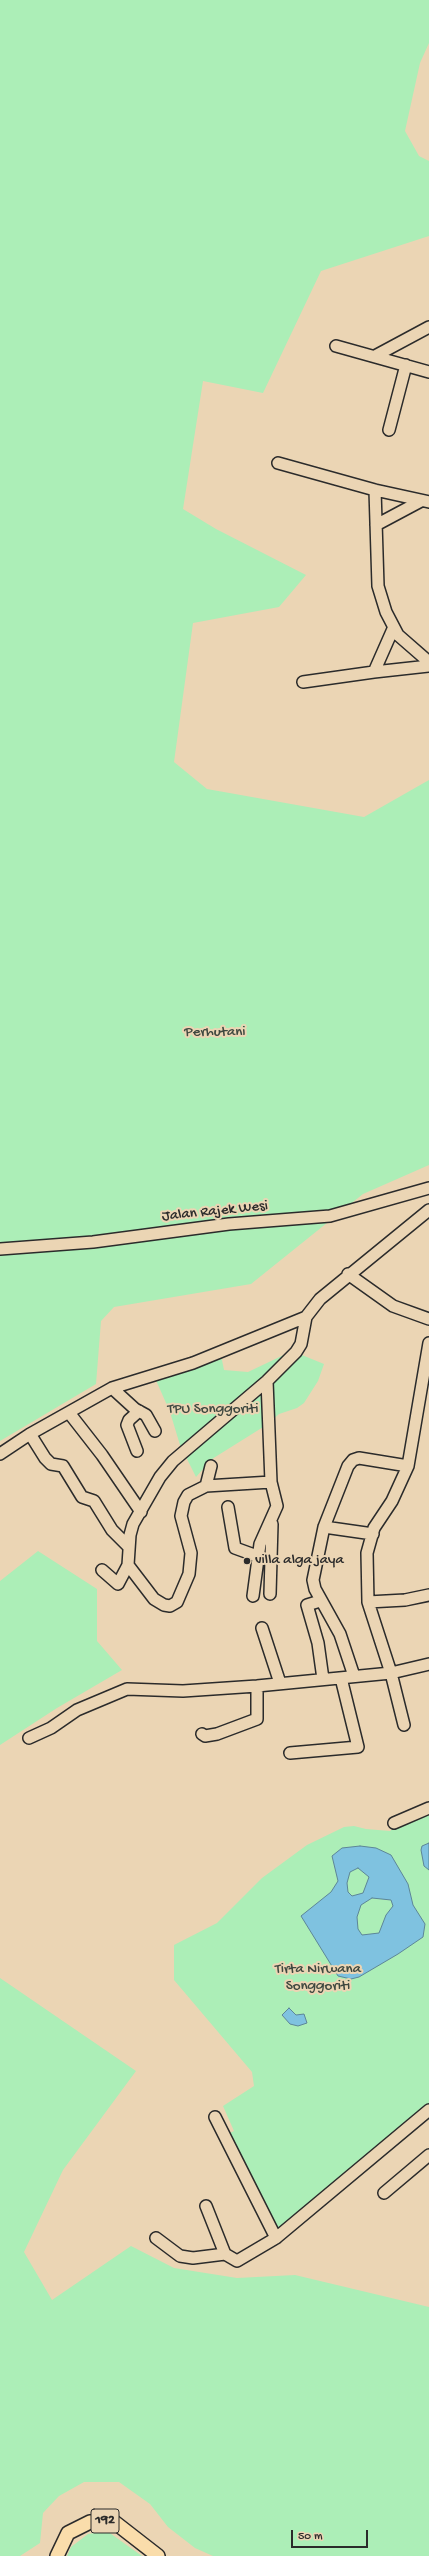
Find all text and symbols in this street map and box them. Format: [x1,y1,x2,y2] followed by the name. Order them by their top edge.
[184,1024,246,1042] park label: Perhutani
[161,1197,269,1227] street label: Jalan Rajek Wesi
[168,1401,258,1419] park label: TPU Songgoriti
[255,1552,344,1570] place label: villa alga jaya
[242,1556,252,1566] marker: villa alga jaya
[275,1961,361,1996] park label: Tirta Nirwana Songgoriti
[91,2509,119,2533] road number: 192
[293,2522,370,2548] scale bar
[298,2530,323,2544] text: 50 m

